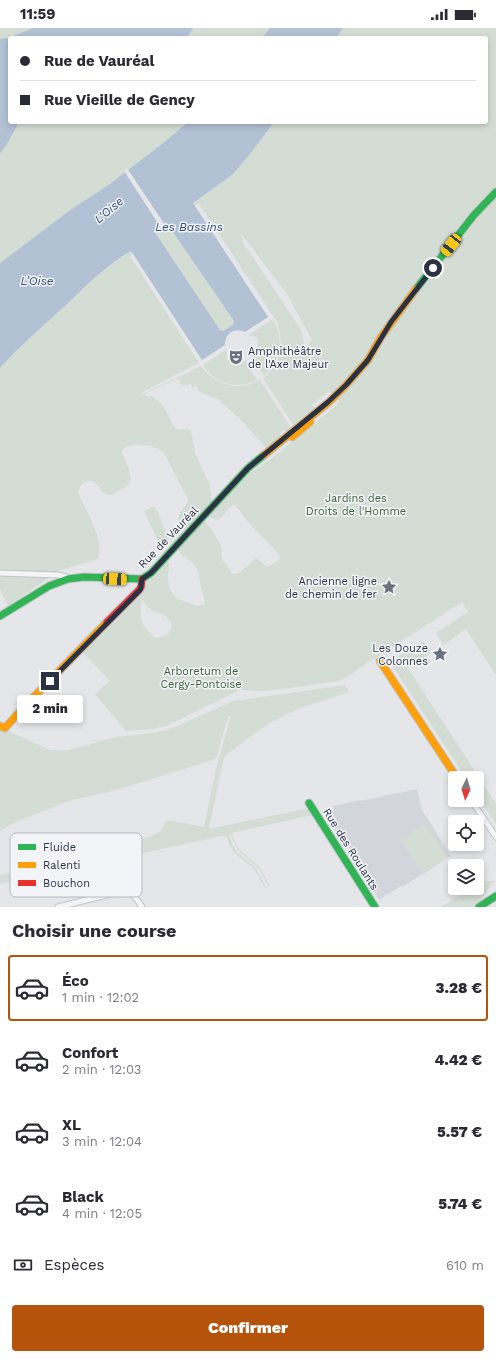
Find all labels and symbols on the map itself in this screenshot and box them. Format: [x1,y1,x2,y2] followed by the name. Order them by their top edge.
[92,194,126,226] water label: L'Oise
[155,220,223,234] water label: Les Bassins
[439,232,463,258] car
[424,259,442,277] route start
[20,274,54,288] water label: L’Oise
[248,345,329,371] place label: Amphithéâtre de l'Axe Majeur
[227,348,245,366] theatre icon: Amphithéâtre de l'Axe Majeur
[306,492,406,518] park label: Jardins des Droits de l'Homme
[136,503,201,571] street label: Rue de Vauréal
[103,572,127,586] car
[285,575,378,601] place label: Ancienne ligne de chemin de fer
[380,578,398,596] place icon: Ancienne ligne de chemin de fer
[372,642,428,668] place label: Les Douze Colonnes
[431,645,449,663] place icon: Les Douze Colonnes
[160,665,242,691] park label: Arboretum de Cergy‐Pontoise
[41,672,59,690] route end
[17,695,83,723] callout: 2 min
[448,771,484,807] north arrow
[320,806,381,893] street label: Rue des Roulants
[10,833,142,897] legend
[43,841,76,854] text: Fluide
[43,859,81,872] text: Ralenti
[43,877,90,890] text: Bouchon

